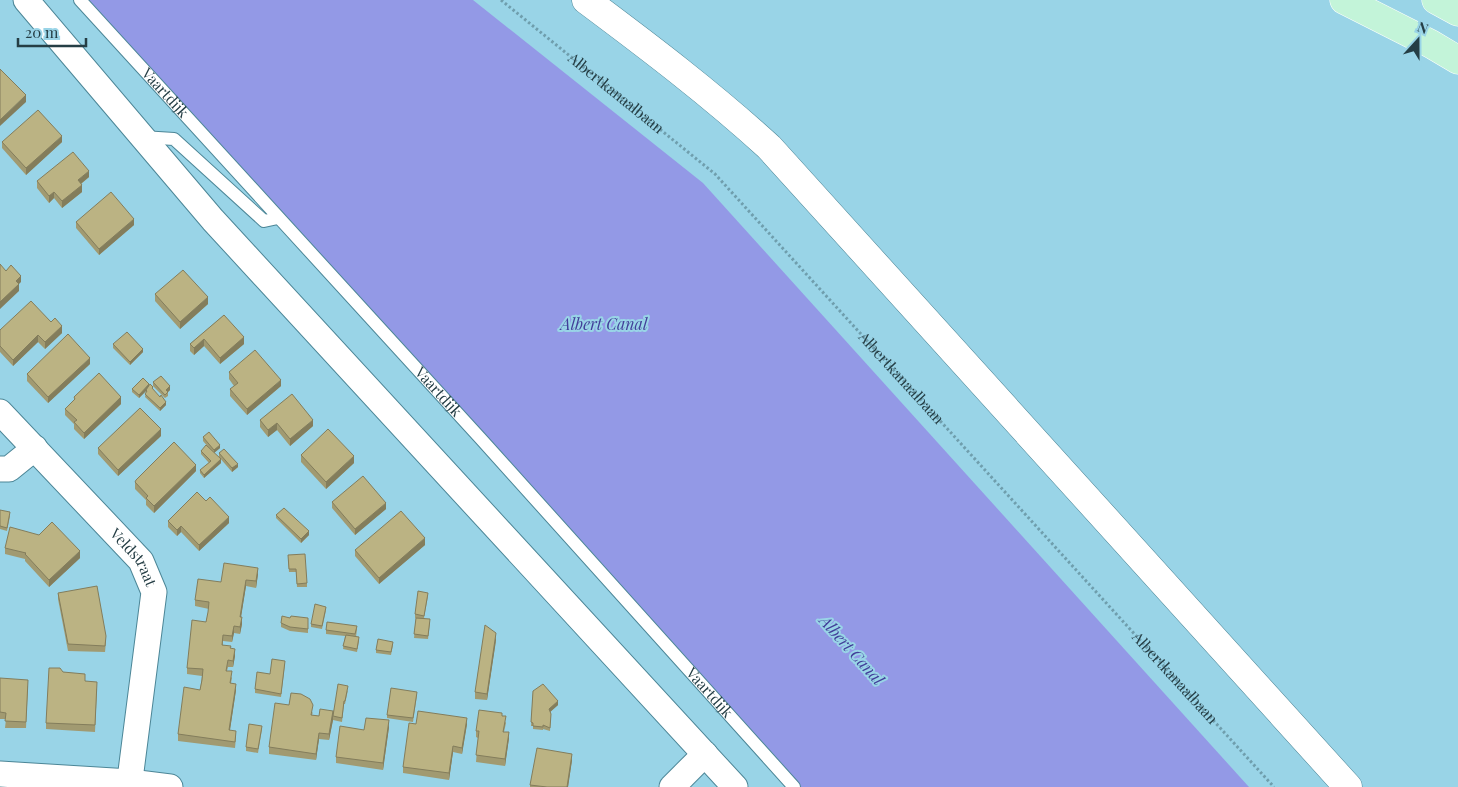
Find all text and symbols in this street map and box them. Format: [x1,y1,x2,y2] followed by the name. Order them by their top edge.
[18,15,85,47] scale bar
[1393,15,1443,65] north arrow
[1415,17,1431,38] text: N
[25,22,59,42] text: 20 m
[564,47,669,138] street label: Albertkanaalbaan
[137,62,194,122] street label: Vaartdijk
[559,313,648,334] water label: Albert Canal
[854,326,949,428] street label: Albertkanaalbaan
[410,361,467,421] street label: Vaartdijk
[105,523,162,590] street label: Veldstraat
[814,609,890,689] water label: Albert Canal
[1128,626,1223,728] street label: Albertkanaalbaan
[682,662,738,722] street label: Vaartdijk

